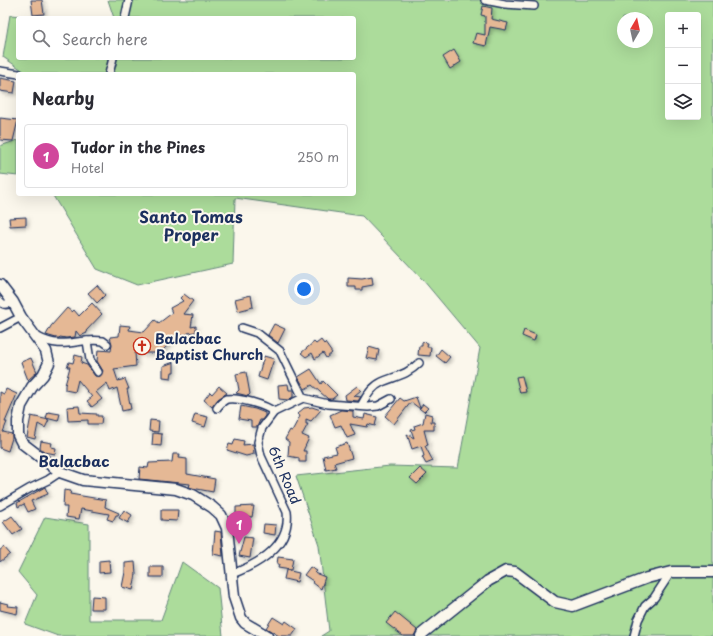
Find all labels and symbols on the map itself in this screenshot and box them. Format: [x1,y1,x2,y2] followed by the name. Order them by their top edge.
[617,12,653,48] north arrow
[139,204,243,246] district label: Santo Tomas Proper
[294,279,314,299] your location
[155,328,263,365] place label: Balacbac Baptist Church
[132,336,152,356] church icon: Balacbac Baptist Church
[263,442,307,508] street label: 6th Road
[39,449,109,472] district label: Balacbac
[226,511,252,544] pin: 1

